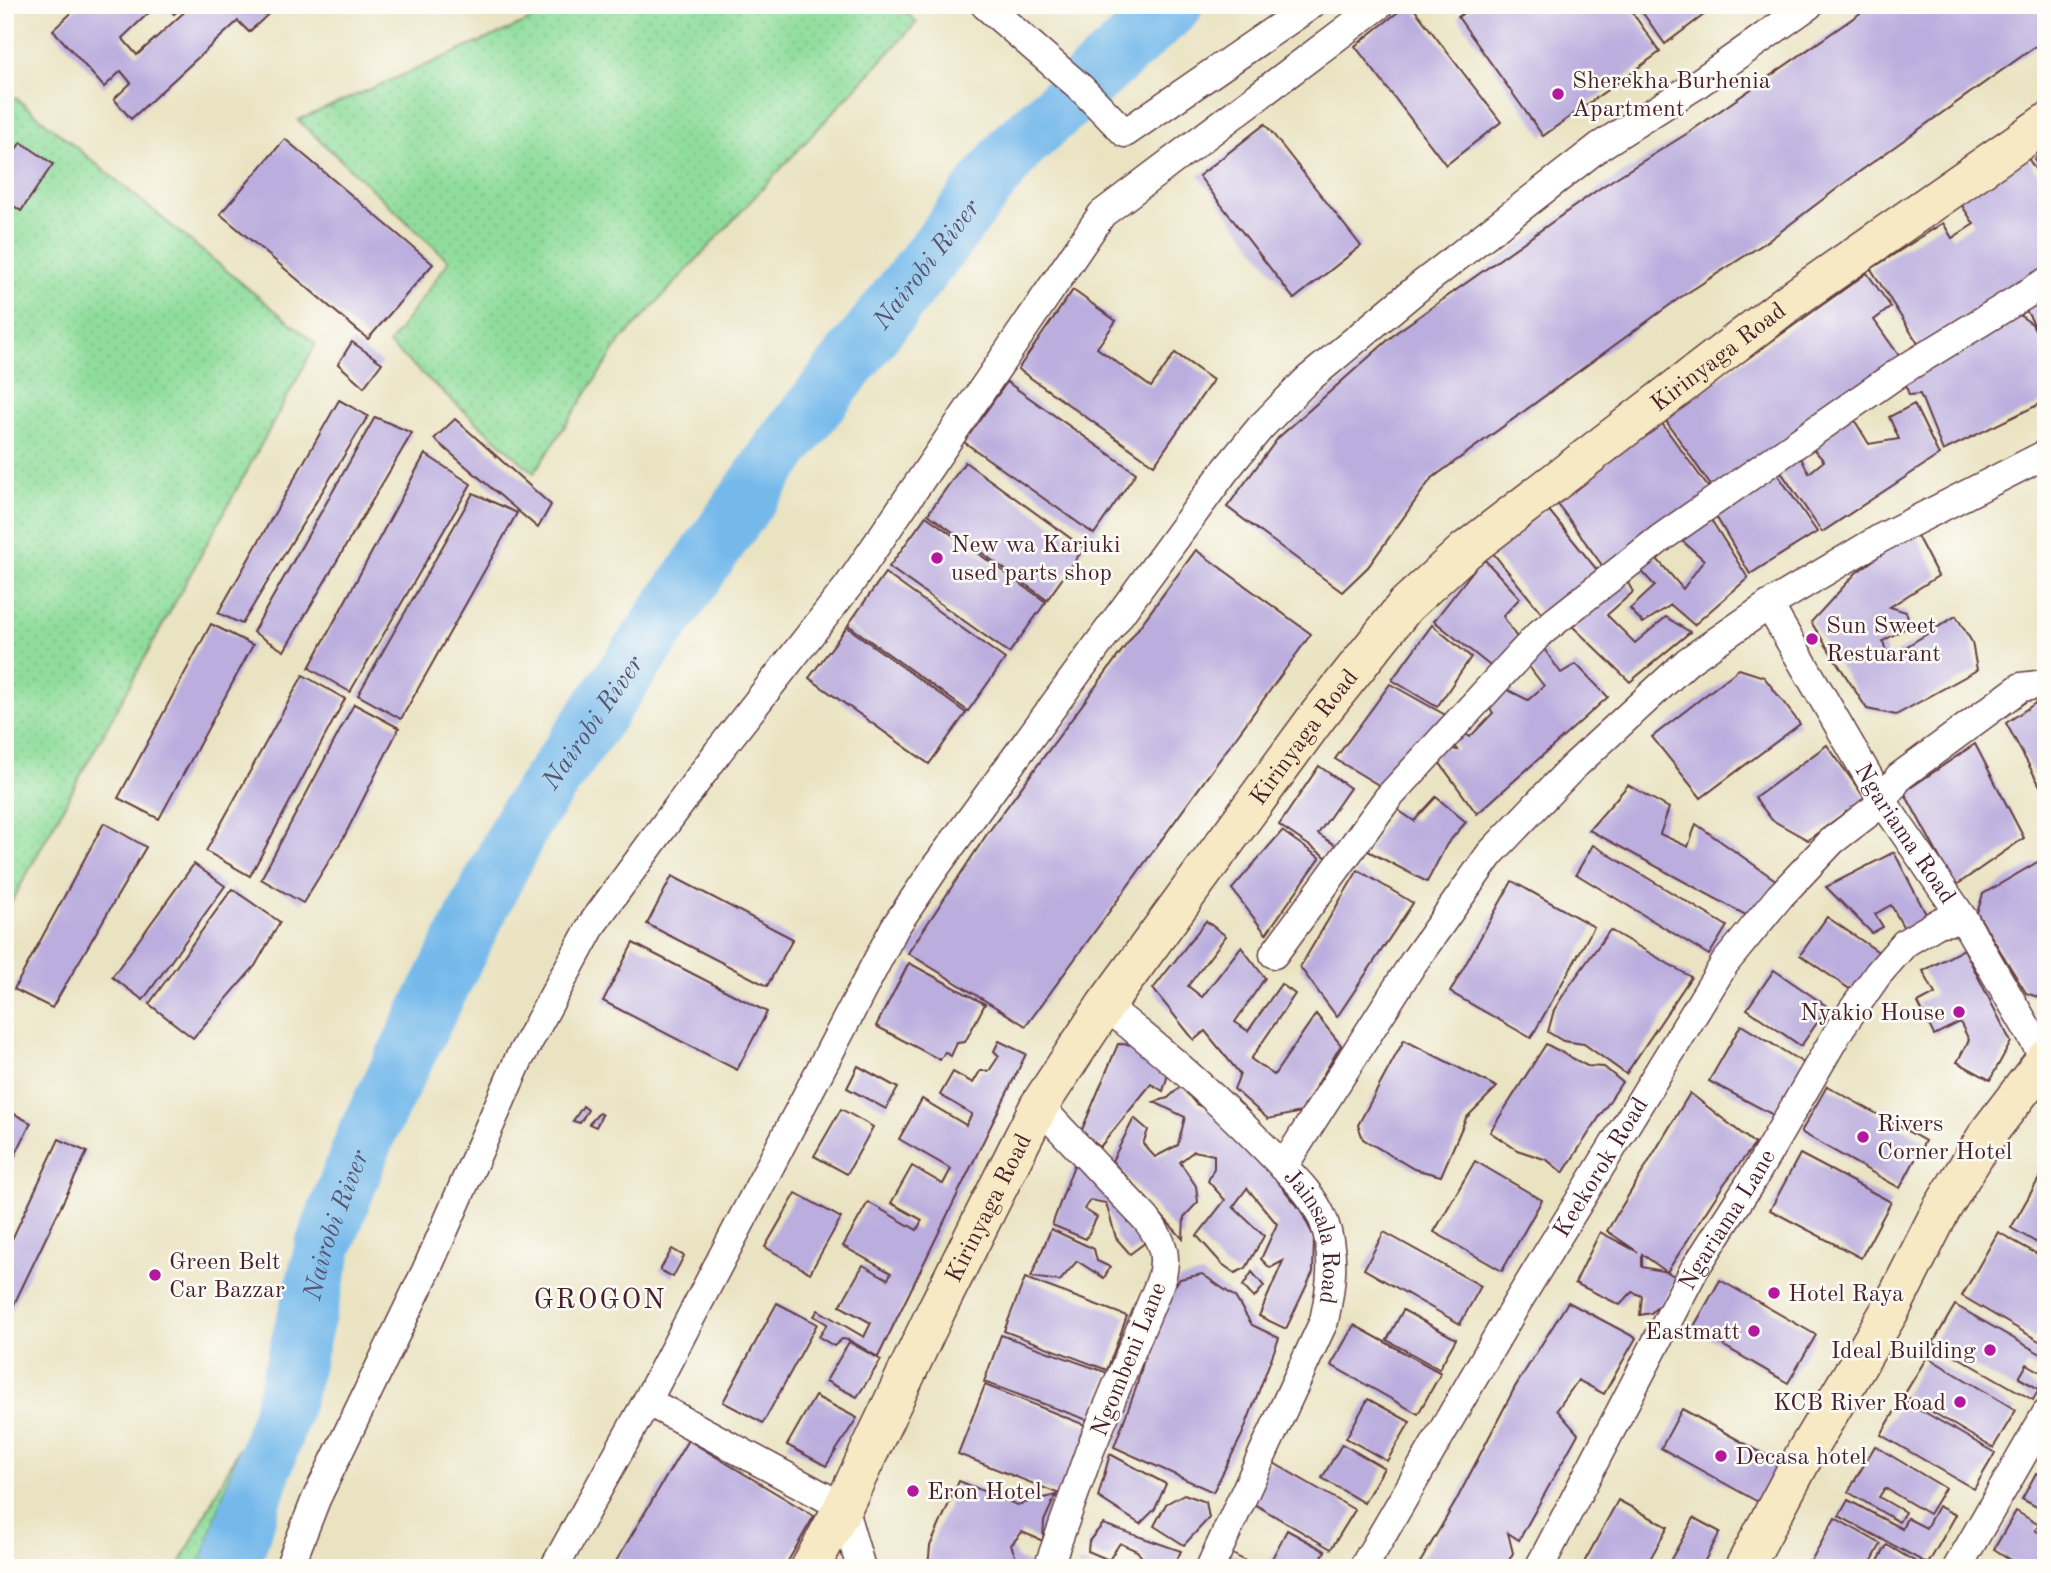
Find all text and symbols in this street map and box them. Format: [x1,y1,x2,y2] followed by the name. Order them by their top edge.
[1572,70,1771,122] place label: Sherekha Burhenia Apartment
[1550,86,1566,102] marker: Sherekha Burhenia Apartment
[868,195,986,336] water label: Nairobi River
[1647,299,1791,417] street label: Kirinyaga Road
[951,534,1120,586] place label: New wa Kariuki used parts shop
[929,550,945,566] marker: New wa Kariuki used parts shop
[1826,615,1941,667] place label: Sun Sweet Restuarant
[1804,631,1820,647] marker: Sun Sweet Restuarant
[538,651,649,796] water label: Nairobi River
[1247,666,1364,810] street label: Kirinyaga Road
[1849,760,1959,909] street label: Ngariama Road
[1800,1002,1945,1026] place label: Nyakio House
[1951,1004,1967,1020] marker: Nyakio House
[1550,1094,1654,1242] street label: Keekorok Road
[1877,1113,2012,1165] place label: Rivers Corner Hotel
[1855,1129,1871,1145] marker: Rivers Corner Hotel
[942,1130,1037,1287] street label: Kirinyaga Road
[300,1146,374,1304] water label: Nairobi River
[1676,1146,1781,1295] street label: Ngariama Lane
[1278,1165,1341,1306] street label: Jainsala Road
[169,1251,285,1303] place label: Green Belt Car Bazzar
[147,1267,163,1283] marker: Green Belt Car Bazzar
[1088,1279,1172,1440] street label: Ngombeni Lane
[1788,1283,1904,1307] place label: Hotel Raya
[1766,1285,1782,1301] marker: Hotel Raya
[533,1287,667,1315] district label: GROGON
[1645,1321,1740,1345] place label: Eastmatt
[1746,1323,1762,1339] marker: Eastmatt
[1831,1340,1976,1364] place label: Ideal Building
[1982,1342,1998,1358] marker: Ideal Building
[1773,1392,1946,1416] place label: KCB River Road
[1952,1394,1968,1410] marker: KCB River Road
[1735,1446,1867,1470] place label: Decasa hotel
[1713,1448,1729,1464] marker: Decasa hotel
[927,1481,1042,1505] place label: Eron Hotel
[905,1483,921,1499] marker: Eron Hotel

